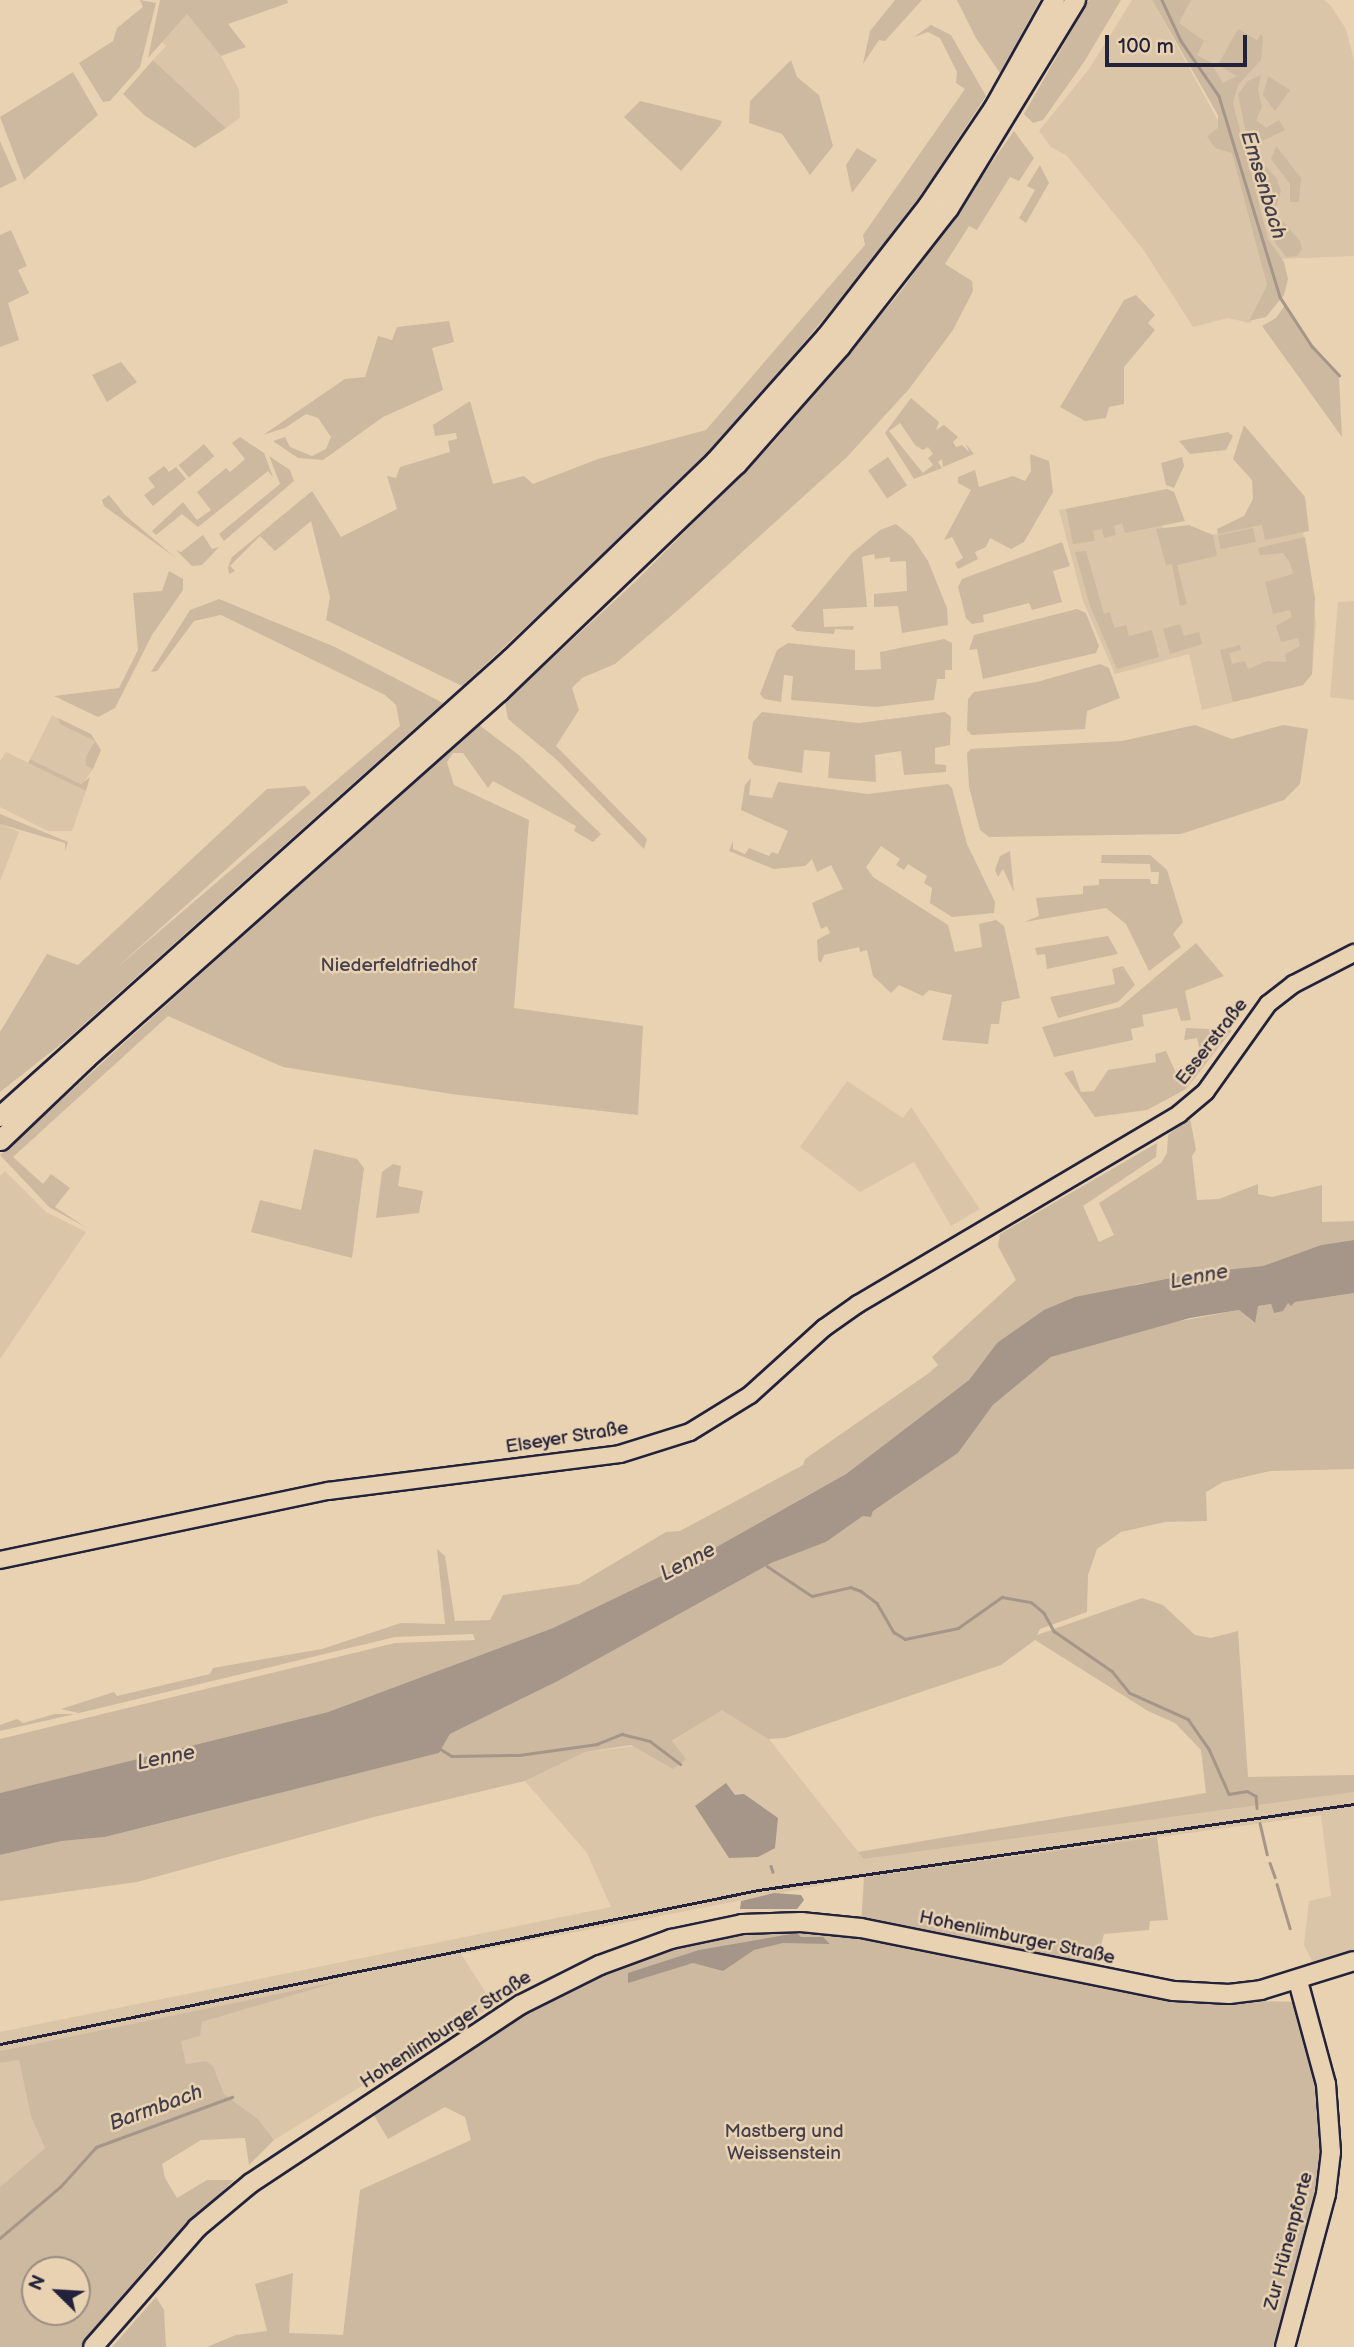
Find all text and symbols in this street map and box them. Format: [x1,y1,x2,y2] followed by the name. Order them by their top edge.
[1109,21,1251,65] scale bar
[1118,34,1174,59] text: 100 m
[1235,128,1291,242] water label: Emsenbach
[321,955,477,977] park label: Niederfeldfriedhof
[1171,994,1253,1090] street label: Esserstraße
[1168,1259,1230,1295] water label: Lenne
[504,1417,630,1459] street label: Elseyer Straße
[656,1537,720,1587] water label: Lenne
[135,1740,197,1776] water label: Lenne
[917,1906,1117,1970] street label: Hohenlimburger Straße
[356,1966,536,2094] street label: Hohenlimburger Straße
[106,2079,206,2137] water label: Barmbach
[724,2121,844,2165] park label: Mastberg und Weissenstein
[1260,2170,1318,2312] street label: Zur Hünenpforte
[21,2256,91,2326] north arrow
[25,2272,52,2294] text: N

